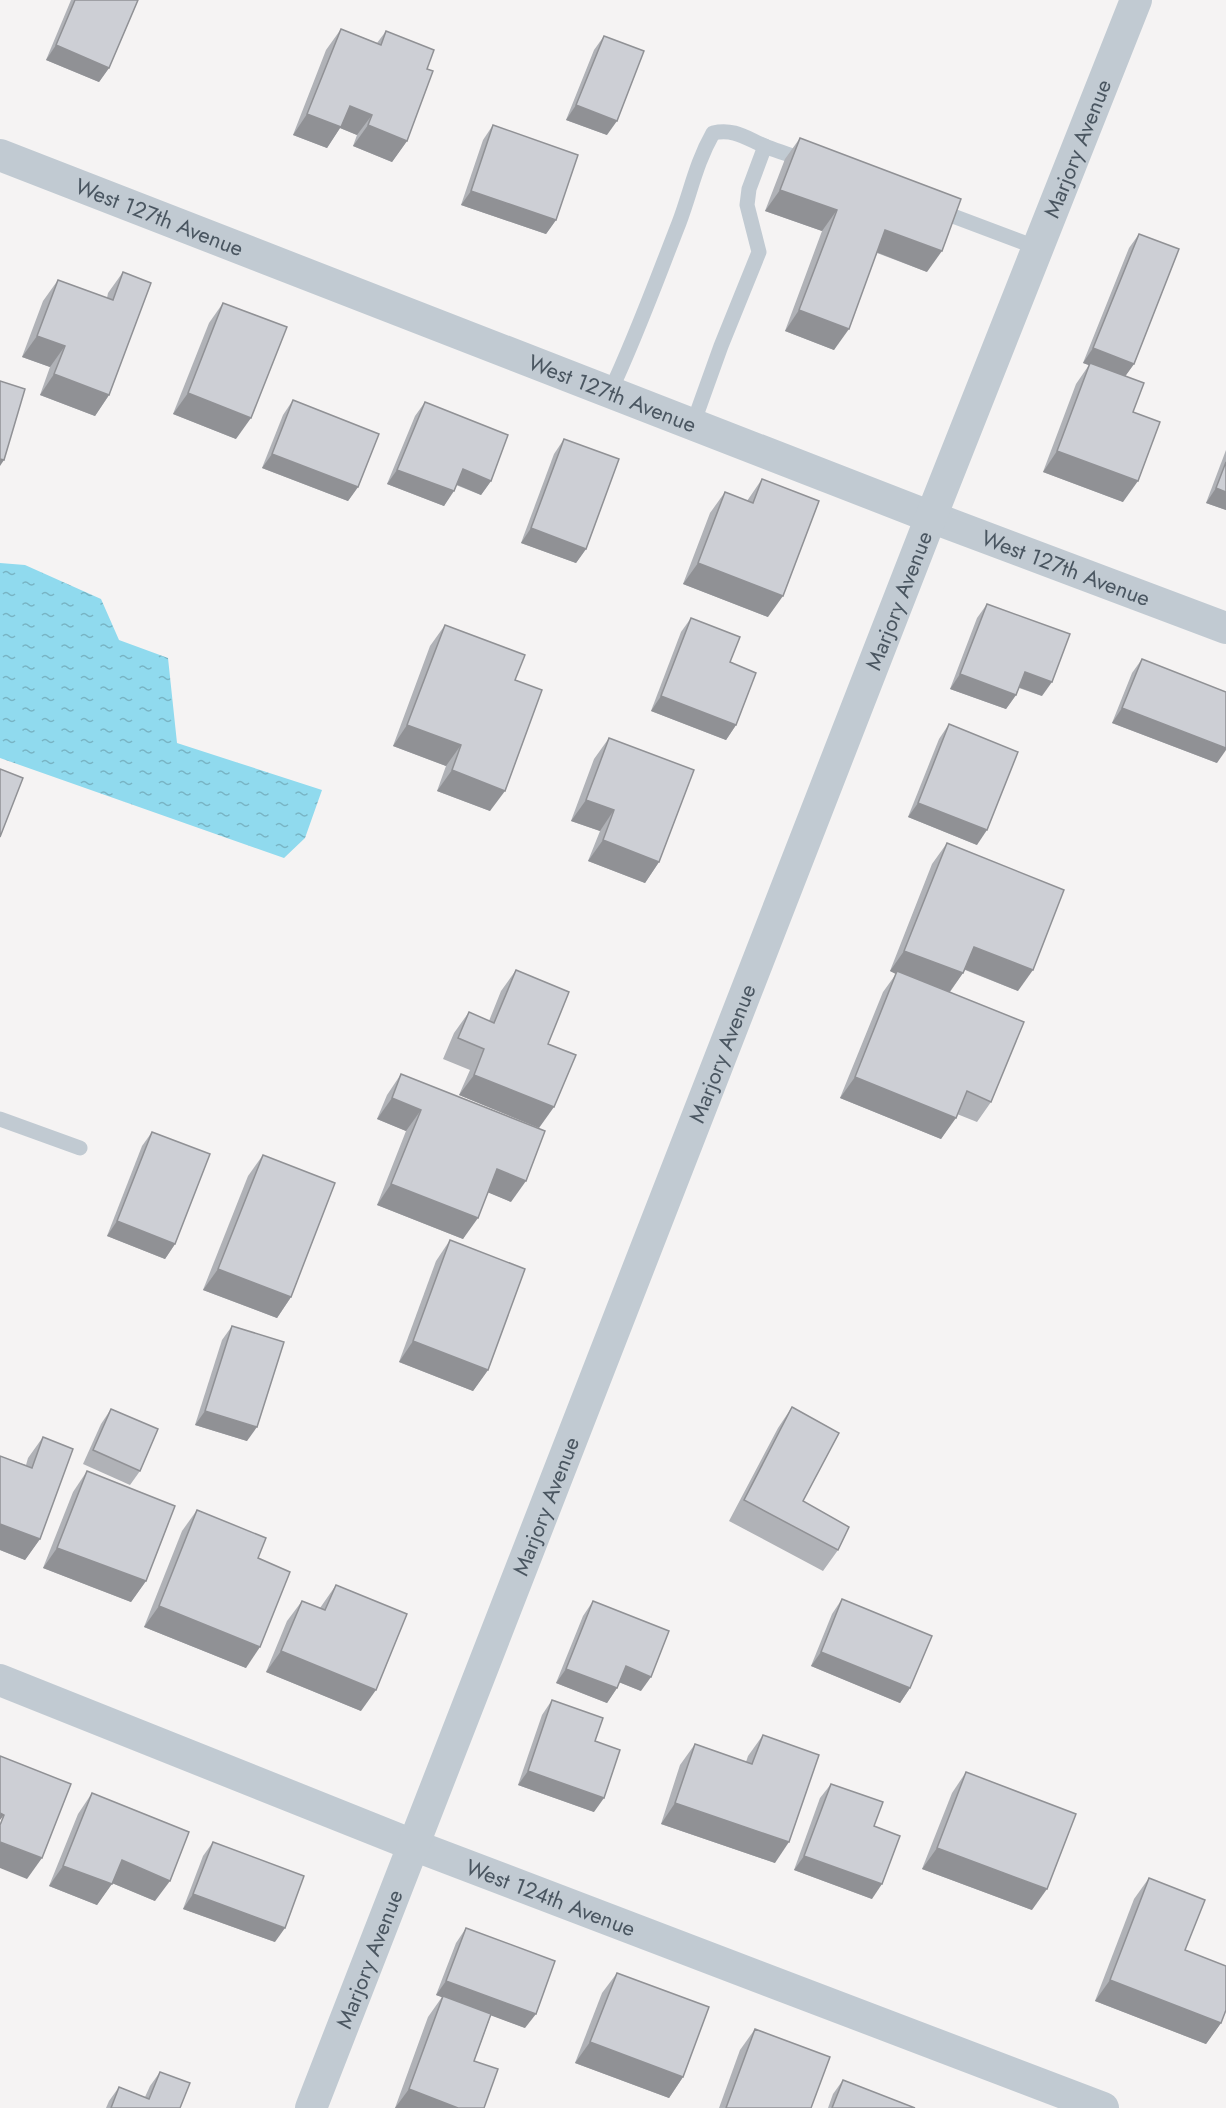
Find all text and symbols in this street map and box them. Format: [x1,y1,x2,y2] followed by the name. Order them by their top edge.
[1035,74,1119,222] street label: Marjory Avenue
[71,170,248,264] street label: West 127th Avenue
[524,346,701,440] street label: West 127th Avenue
[977,521,1155,614] street label: West 127th Avenue
[857,526,940,675] street label: Marjory Avenue
[681,979,764,1127] street label: Marjory Avenue
[504,1432,587,1580] street label: Marjory Avenue
[461,1851,640,1944] street label: West 124th Avenue
[328,1885,411,2033] street label: Marjory Avenue

